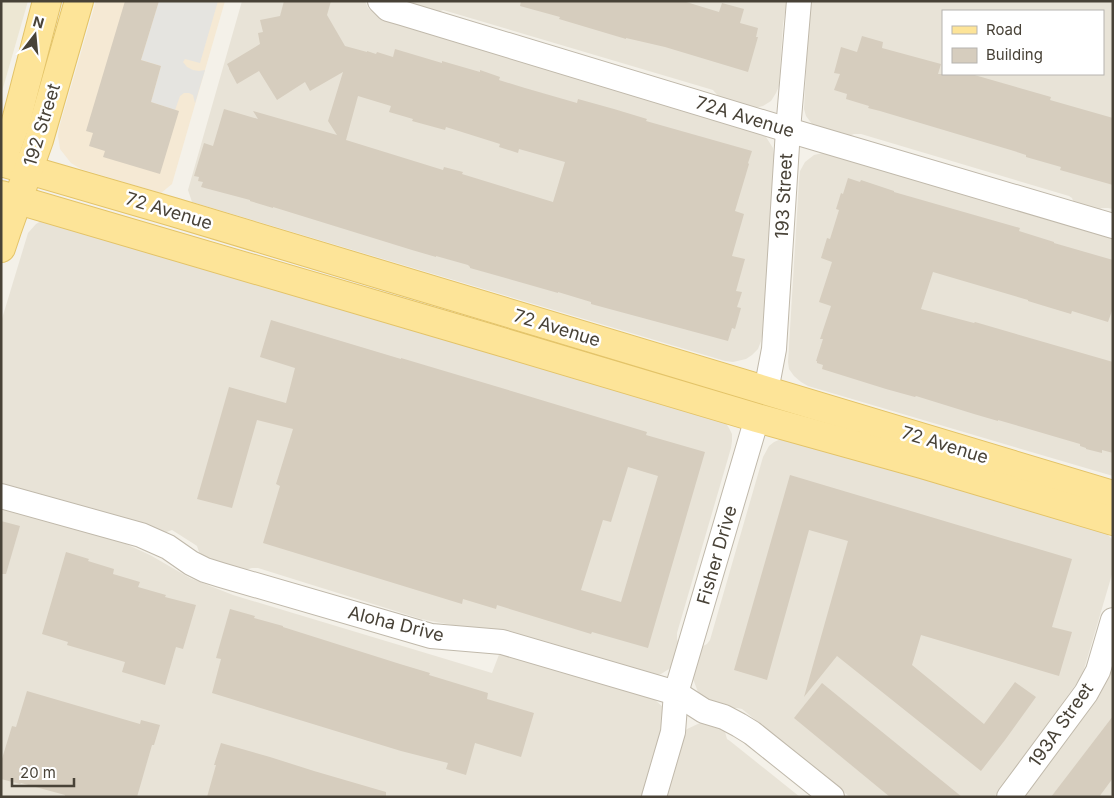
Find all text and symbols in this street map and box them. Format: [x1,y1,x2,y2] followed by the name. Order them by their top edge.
[10,10,60,60] north arrow
[942,10,1104,75] legend
[31,12,46,32] text: N
[986,20,1022,39] text: Road
[986,45,1043,64] text: Building
[19,81,64,169] street label: 192 Street
[693,92,797,141] street label: 72A Avenue
[771,153,796,239] street label: 193 Street
[123,187,215,234] street label: 72 Avenue
[511,304,603,351] street label: 72 Avenue
[899,421,991,468] street label: 72 Avenue
[692,503,741,607] street label: Fisher Drive
[346,601,446,646] street label: Aloha Drive
[1024,679,1097,771] street label: 193A Street
[12,756,75,788] scale bar
[20,763,56,782] text: 20 m

